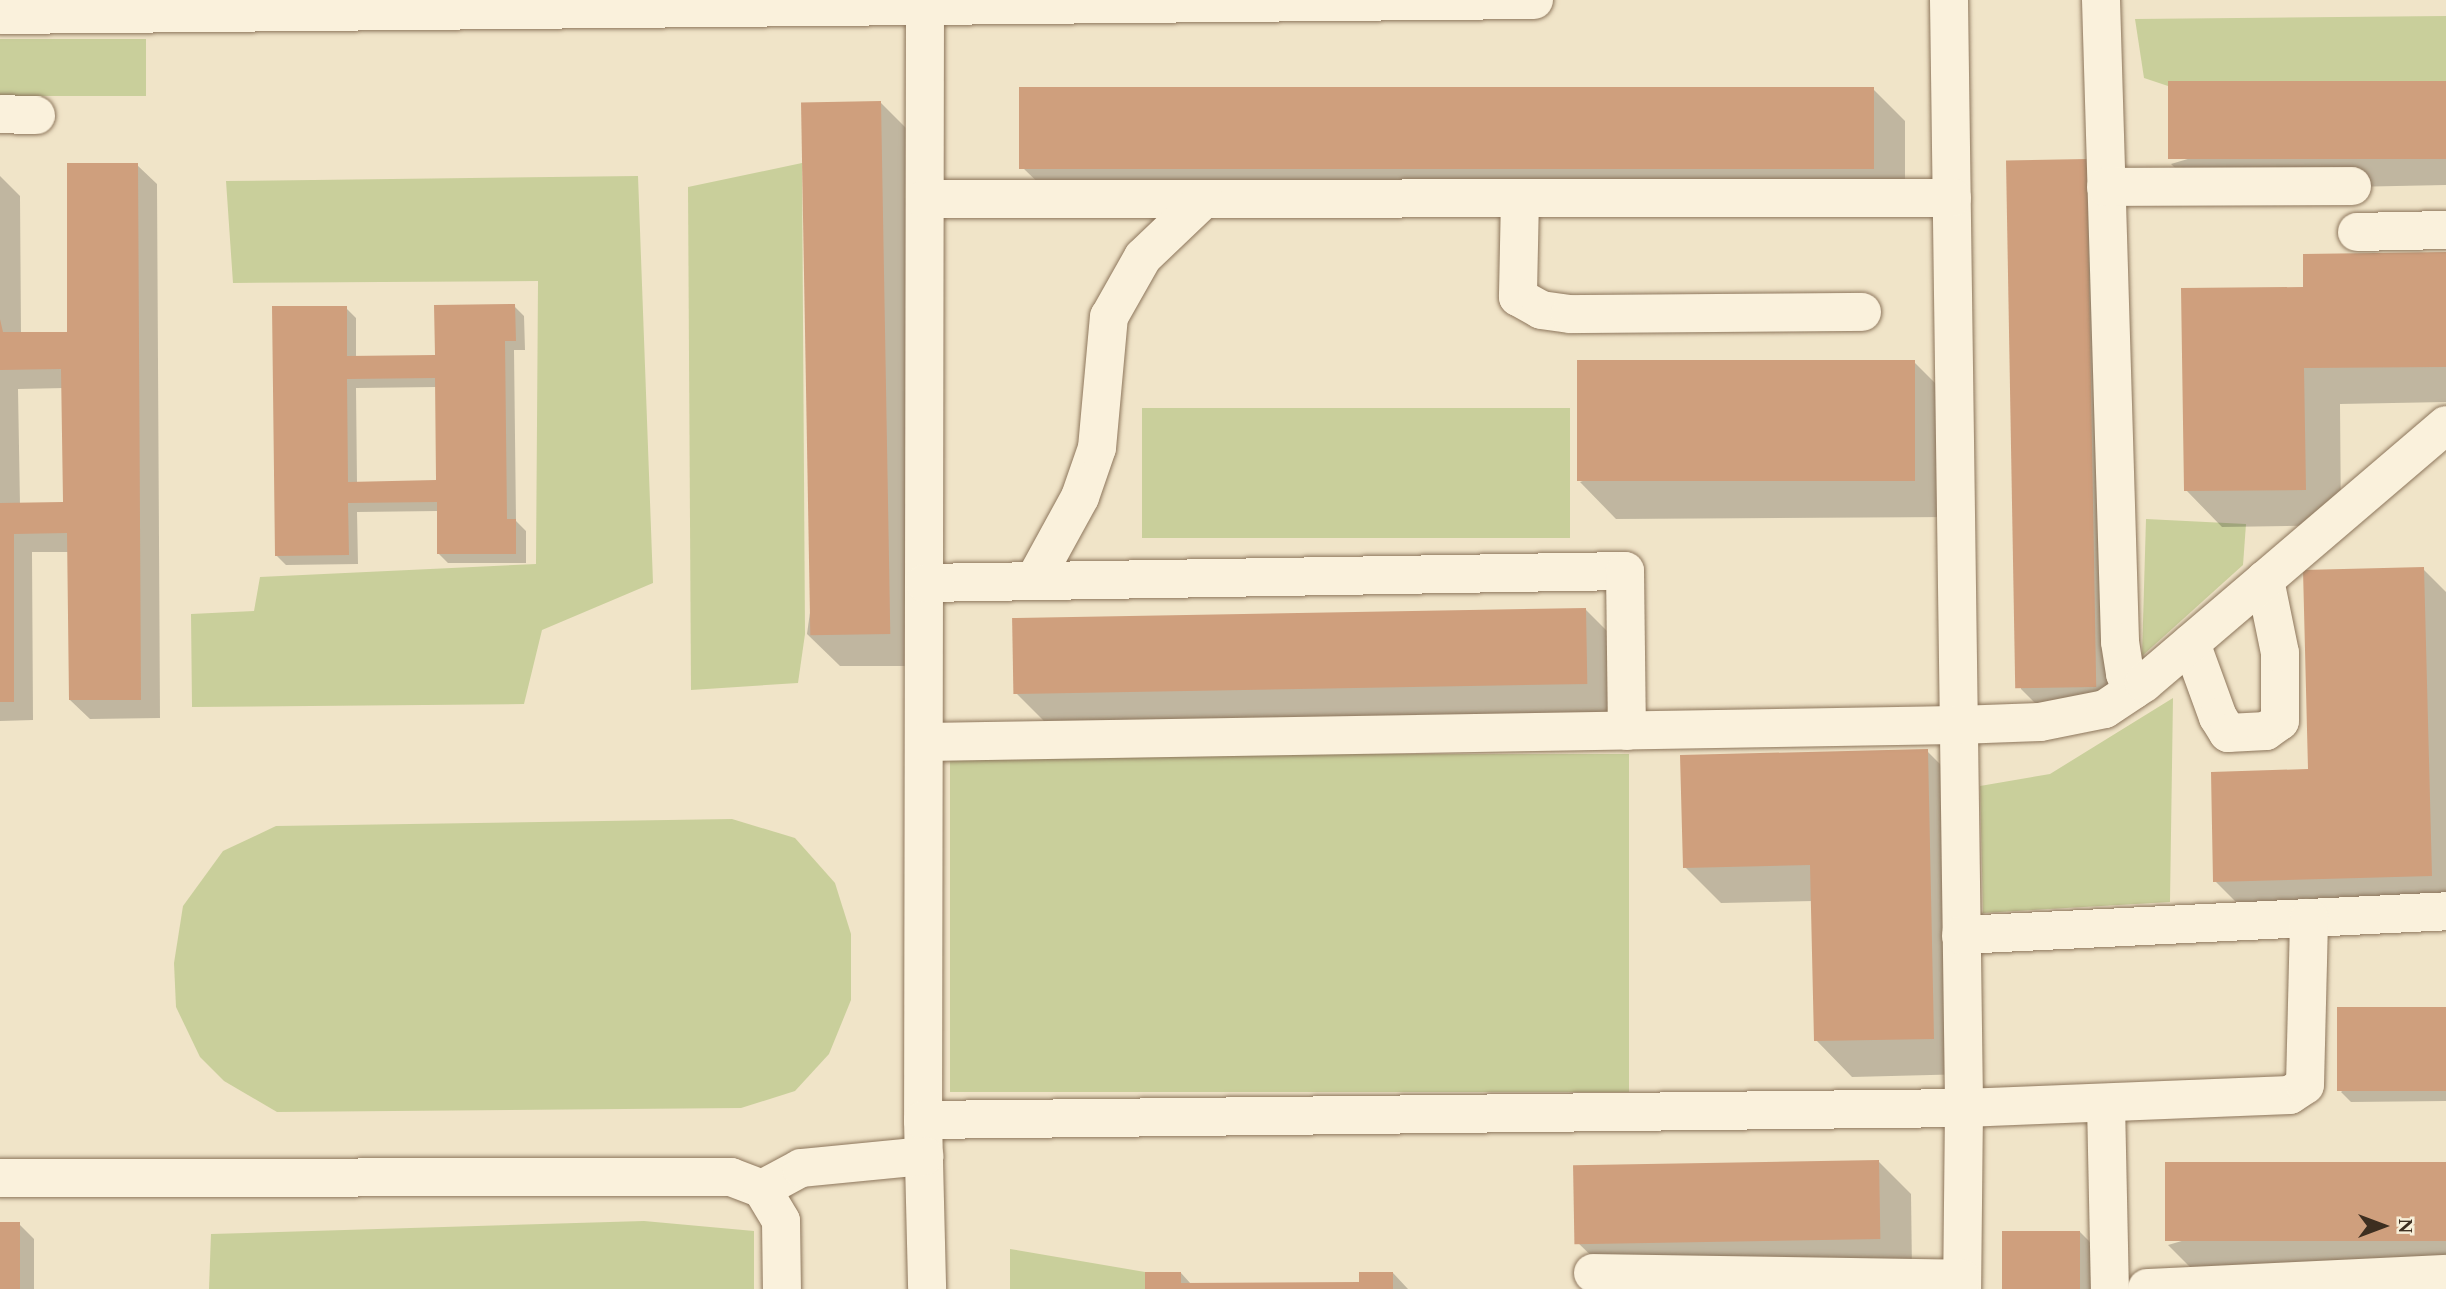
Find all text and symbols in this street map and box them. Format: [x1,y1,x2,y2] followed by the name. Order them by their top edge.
[2348,1191,2418,1261] north arrow
[2390,1218,2419,1234] text: N

